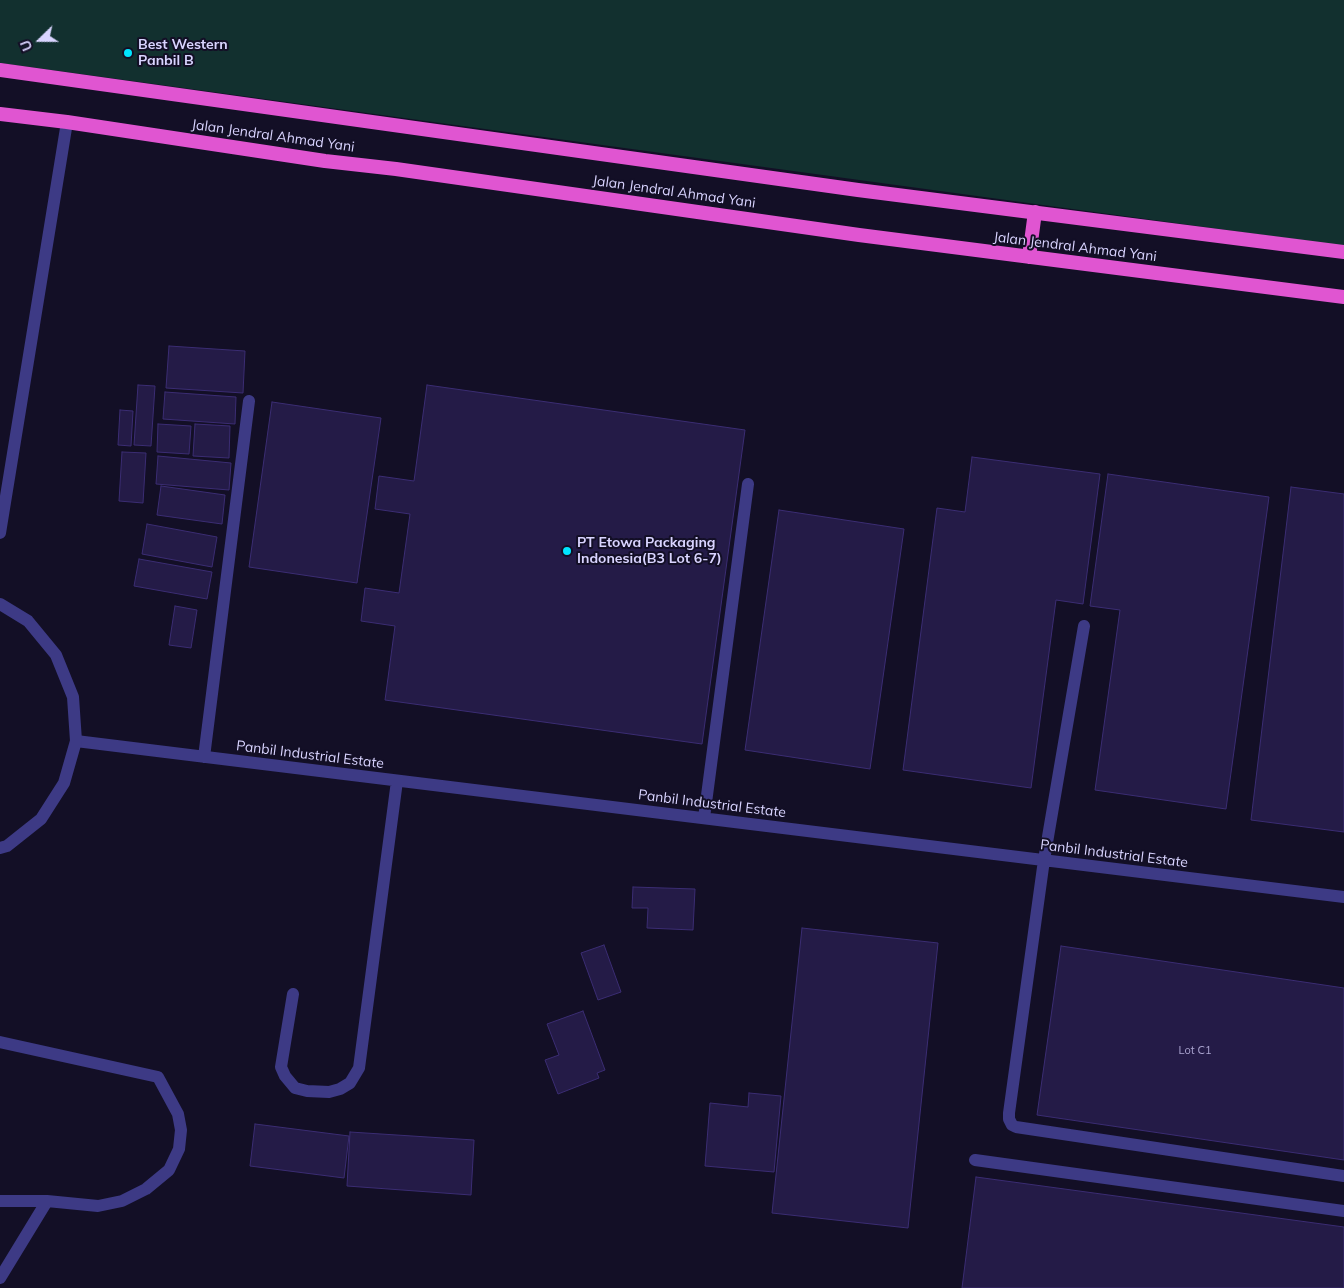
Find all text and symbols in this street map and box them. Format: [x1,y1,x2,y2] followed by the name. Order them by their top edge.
[15,15,65,65] north arrow
[16,37,36,54] text: U
[138,37,228,70] place label: Best Western Panbil B
[122,47,134,59] marker: Best Western Panbil B
[190,116,356,156] street label: Jalan Jendral Ahmad Yani
[591,172,757,212] street label: Jalan Jendral Ahmad Yani
[992,229,1158,265] street label: Jalan Jendral Ahmad Yani
[577,535,722,568] place label: PT Etowa Packaging Indonesia(B3 Lot 6-7)
[561,545,573,557] marker: PT Etowa Packaging Indonesia(B3 Lot 6-7)
[235,738,385,772] street label: Panbil Industrial Estate
[637,787,787,821] street label: Panbil Industrial Estate
[1039,837,1189,871] street label: Panbil Industrial Estate
[1178,1044,1212,1058] house number: Lot C1

